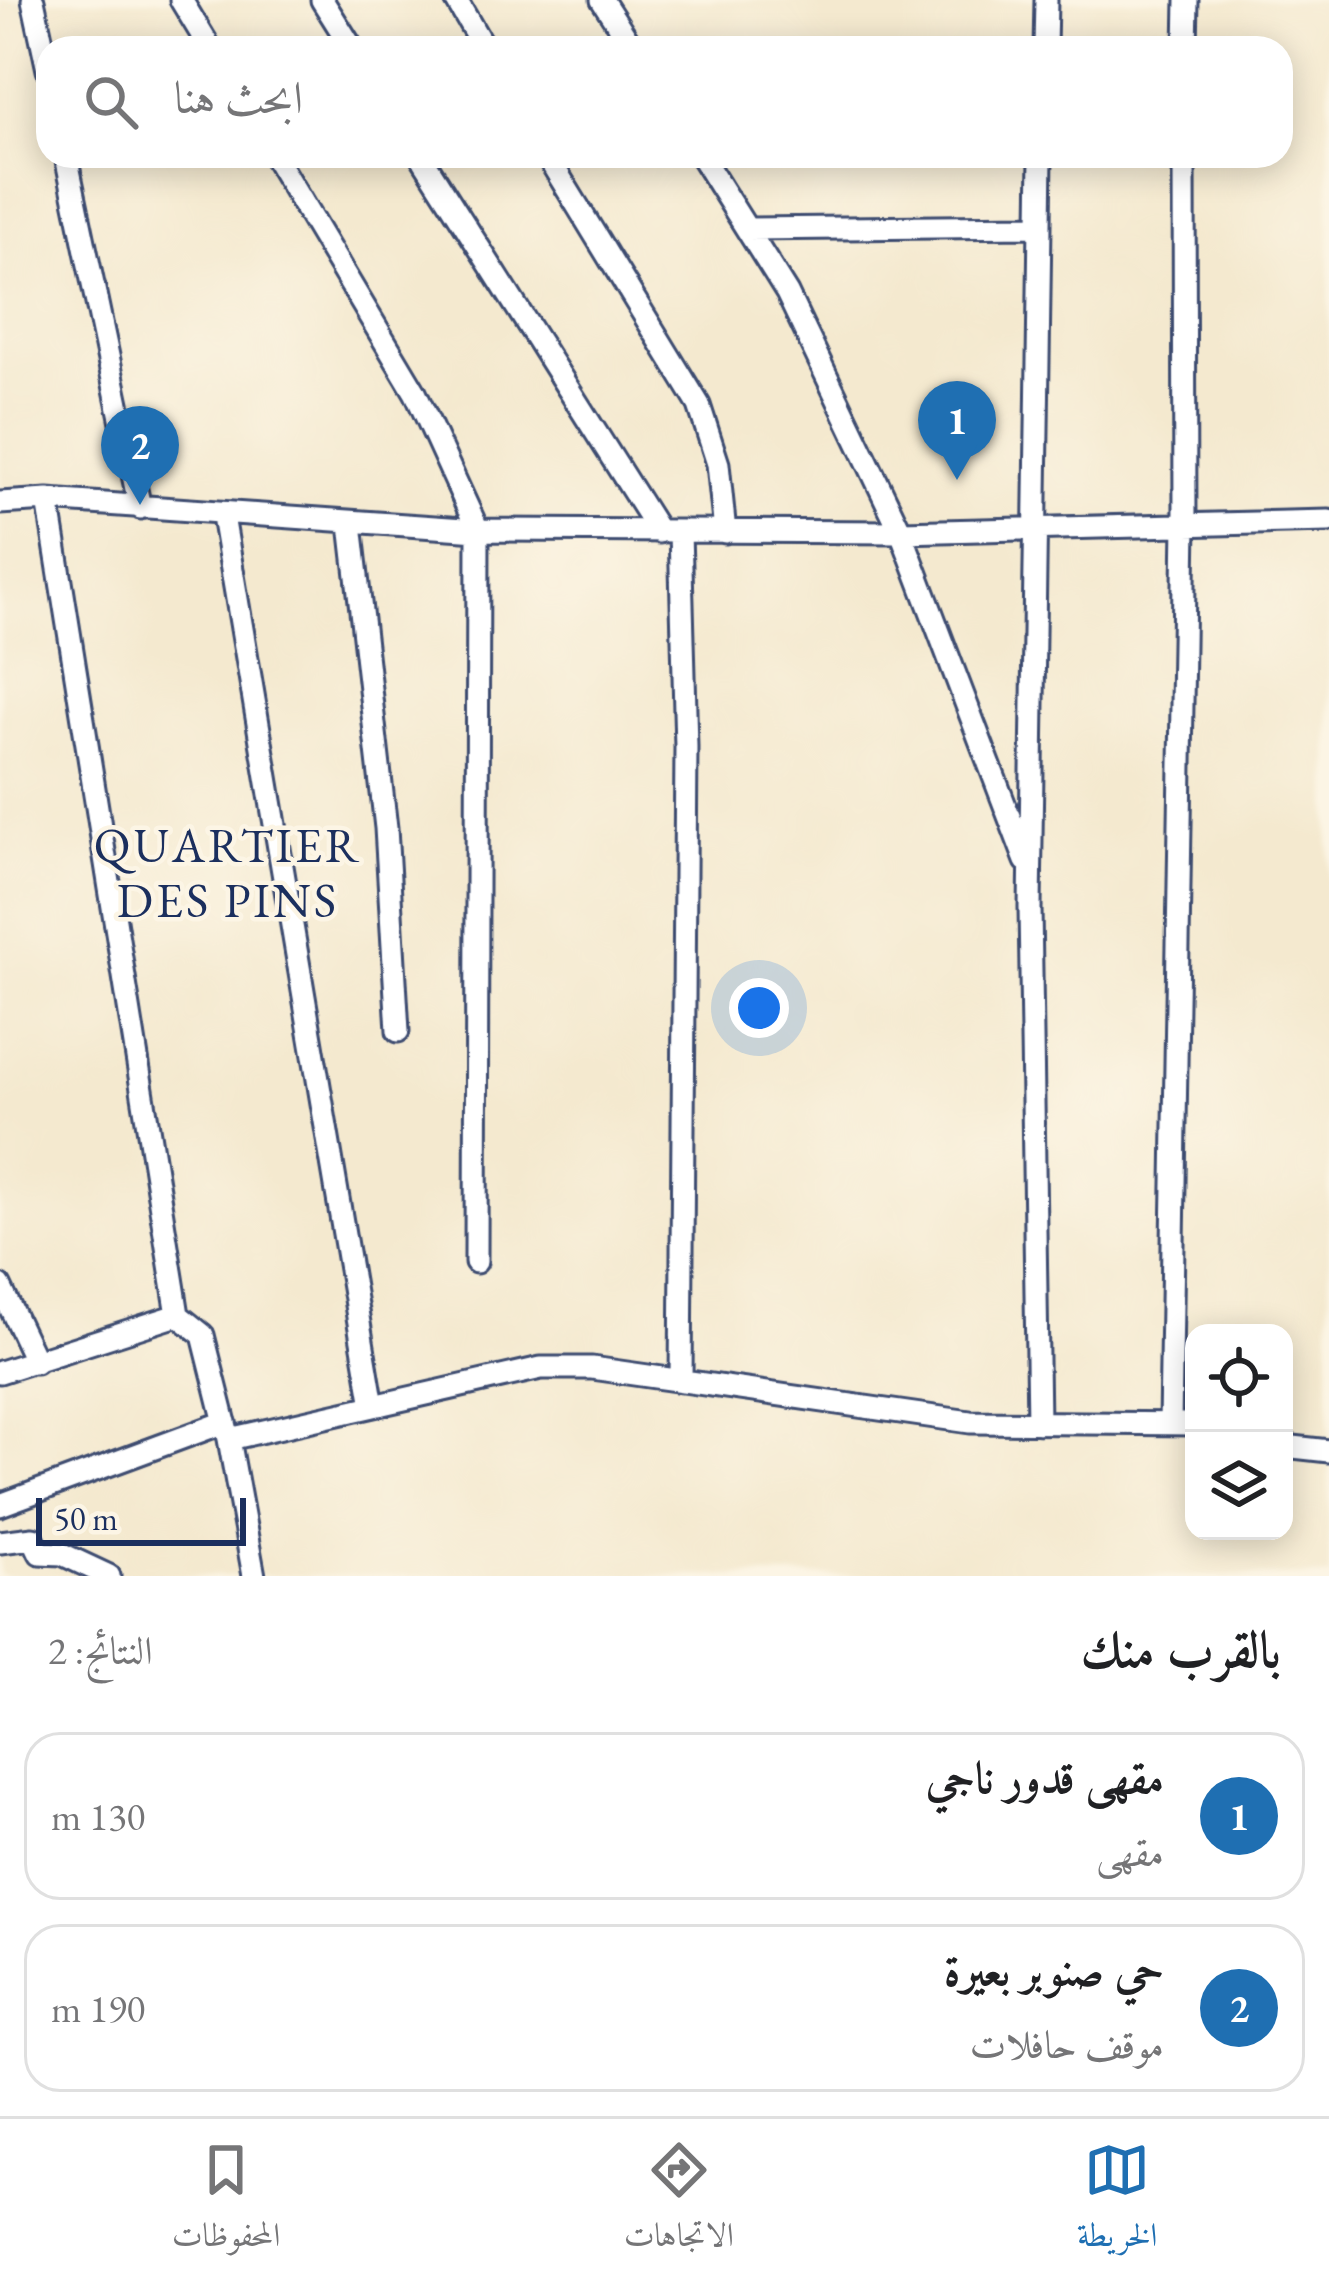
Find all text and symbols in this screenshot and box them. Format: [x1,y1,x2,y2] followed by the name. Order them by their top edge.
[36,36,1293,168] search box
[174,68,303,126] text: ابحث هنا
[78,69,144,135] icon: search
[918,381,996,480] pin: 1
[101,406,179,505] pin: 2
[94,814,362,931] district label: QUARTIER DES PINS
[729,978,789,1038] your location
[1185,1324,1293,1540] map controls
[1185,1324,1293,1432] button: locate
[1185,1432,1293,1540] button: layers
[36,1492,246,1545] scale bar
[54,1497,118,1540] text: 50 m
[1080,1616,1281,1682] text: بالقرب منك
[48,1625,153,1676] text: النتائج: 2
[926,1748,1164,1806] text: مقهى قدور ناجي
[51,1791,145,1842] text: 130 m
[1229,1791,1249,1842] text: 1
[1096,1827,1164,1878] text: مقهى
[944,1940,1164,1998] text: حي صنوبر بعيرة
[51,1983,145,2034] text: 190 m
[1229,1983,1249,2034] text: 2
[970,2019,1164,2070] text: موقف حافلات
[172,2137,280,2267] tab: المحفوظات
[624,2137,734,2267] tab: الاتجاهات
[1077,2137,1157,2267] tab: الخريطة

